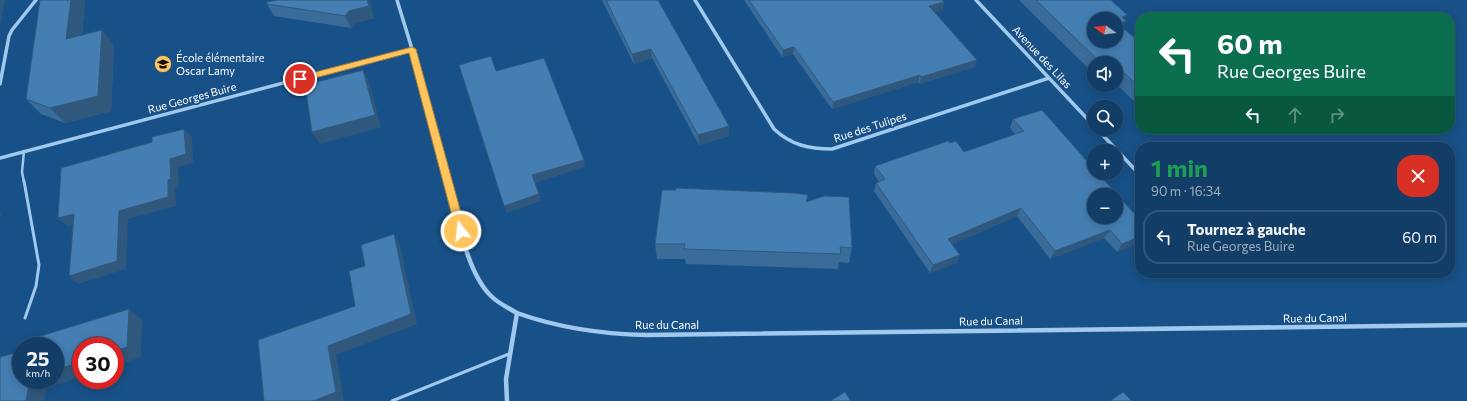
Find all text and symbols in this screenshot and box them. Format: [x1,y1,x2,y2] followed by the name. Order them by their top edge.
[1087,12,1123,48] north arrow
[1087,12,1123,224] map controls
[1010,23,1075,91] street label: Avenue des Lilas
[1217,26,1283,60] text: 60 m
[1151,28,1203,80] icon: left
[176,50,265,77] place label: École élémentaire Oscar Lamy
[153,54,173,74] school or university icon: École élémentaire Oscar Lamy
[1087,56,1123,92] button: sound
[1217,60,1366,82] text: Rue Georges Buire
[283,62,317,96] pin
[289,68,311,90] icon: arrive
[146,79,238,116] street label: Rue Georges Buire
[1087,100,1123,136] button: search
[1242,104,1264,126] icon: left
[1284,104,1306,126] icon: ahead
[1326,104,1348,126] icon: right
[832,109,908,144] street label: Rue des Tulipes
[1087,144,1123,180] button: +
[1151,153,1208,182] text: 1 min
[1397,155,1439,197] button: close
[1151,183,1221,199] text: 90 m · 16:34
[1087,188,1123,224] button: −
[440,210,482,252] position arrow
[1187,220,1306,238] text: Tournez à gauche
[1153,226,1175,248] icon: left
[1402,228,1437,246] text: 60 m
[1187,238,1295,254] text: Rue Georges Buire
[1283,310,1347,325] street label: Rue du Canal
[959,313,1023,328] street label: Rue du Canal
[635,318,699,331] street label: Rue du Canal
[72,337,124,389] speed limit sign: 30
[26,346,50,370] text: 25
[26,367,50,379] text: km/h

